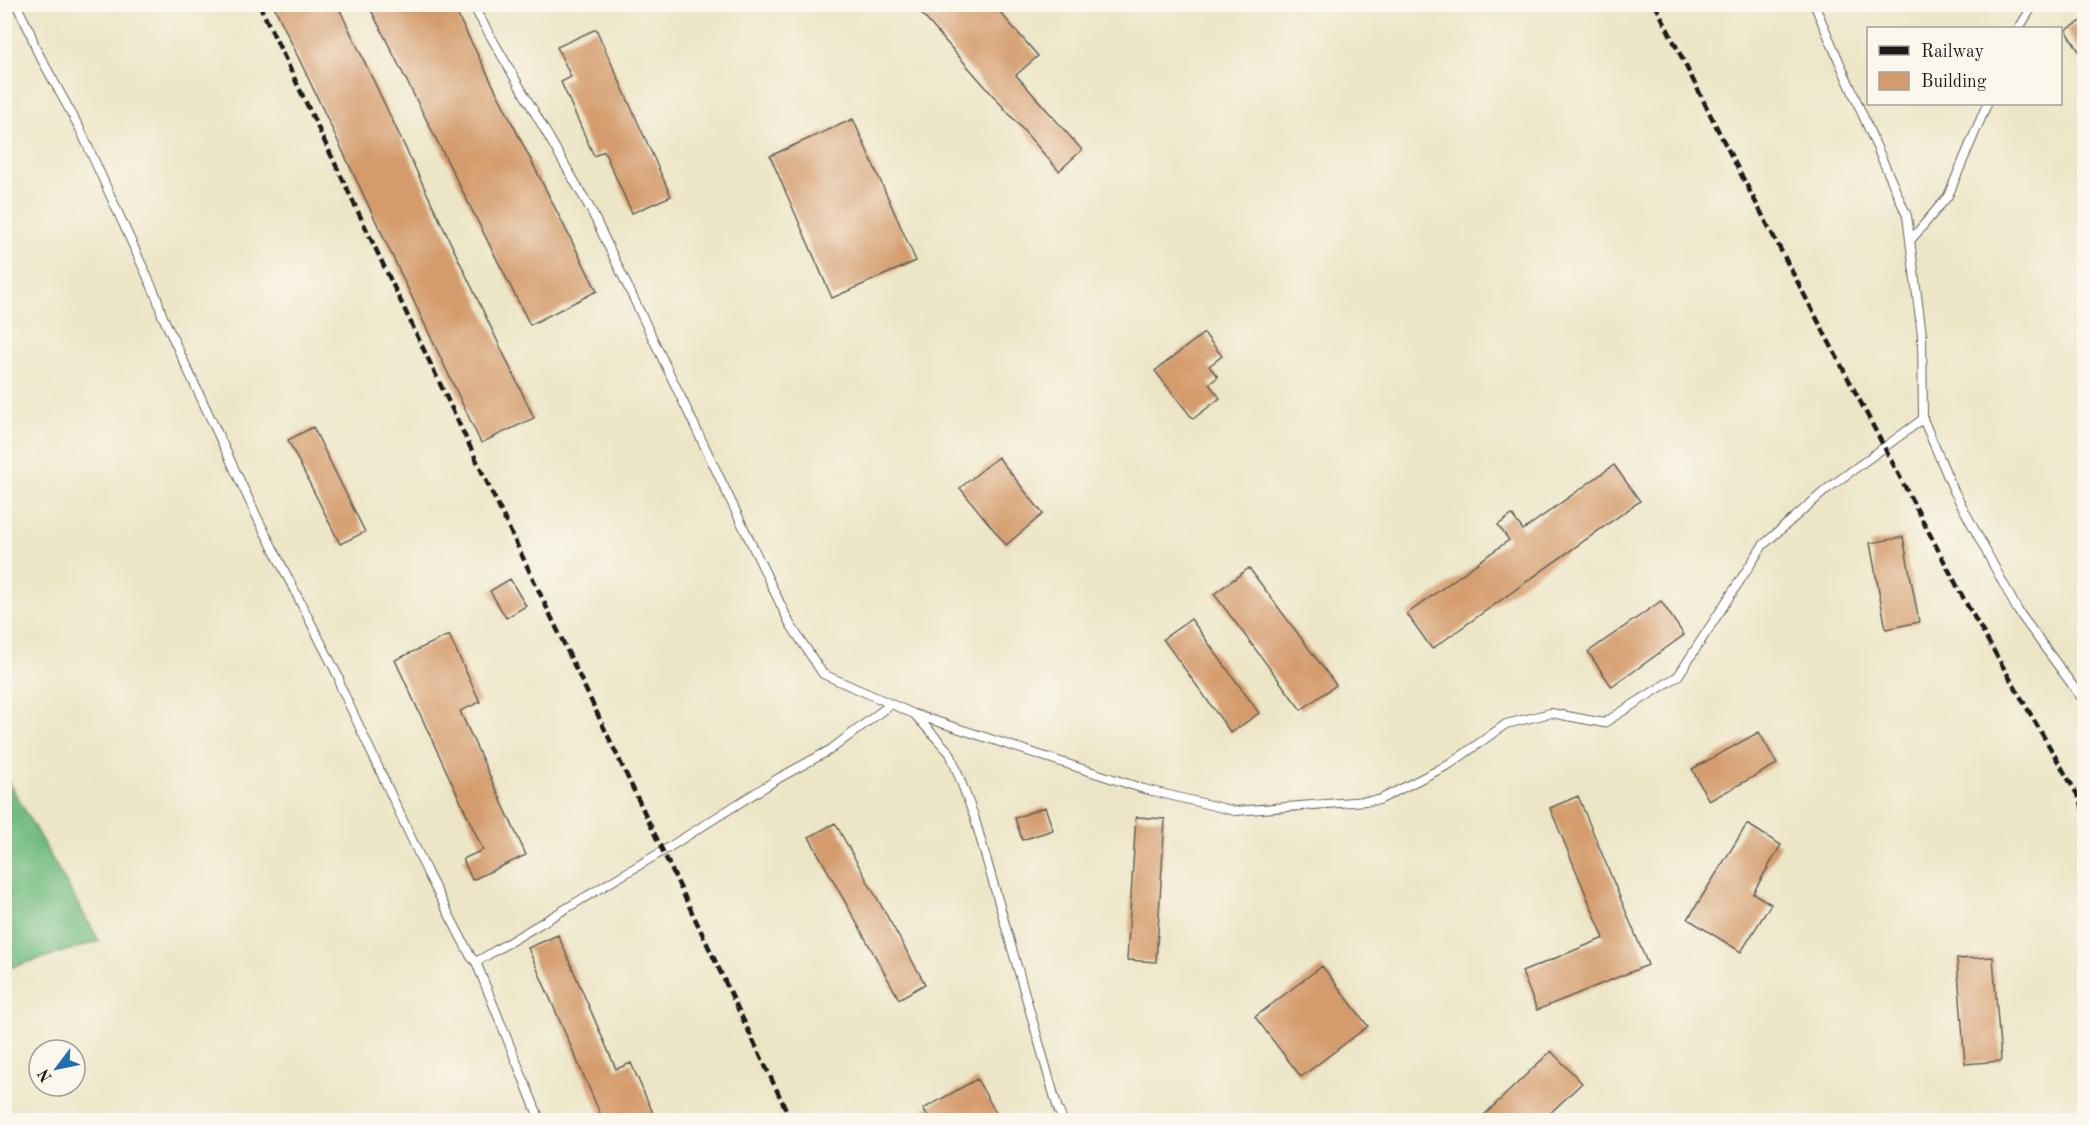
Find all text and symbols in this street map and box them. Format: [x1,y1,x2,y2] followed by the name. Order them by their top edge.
[1867,27,2062,105] legend
[1921,43,1984,61] text: Railway
[1921,73,1987,91] text: Building
[27,1038,87,1098] north arrow
[36,1065,56,1084] text: N

